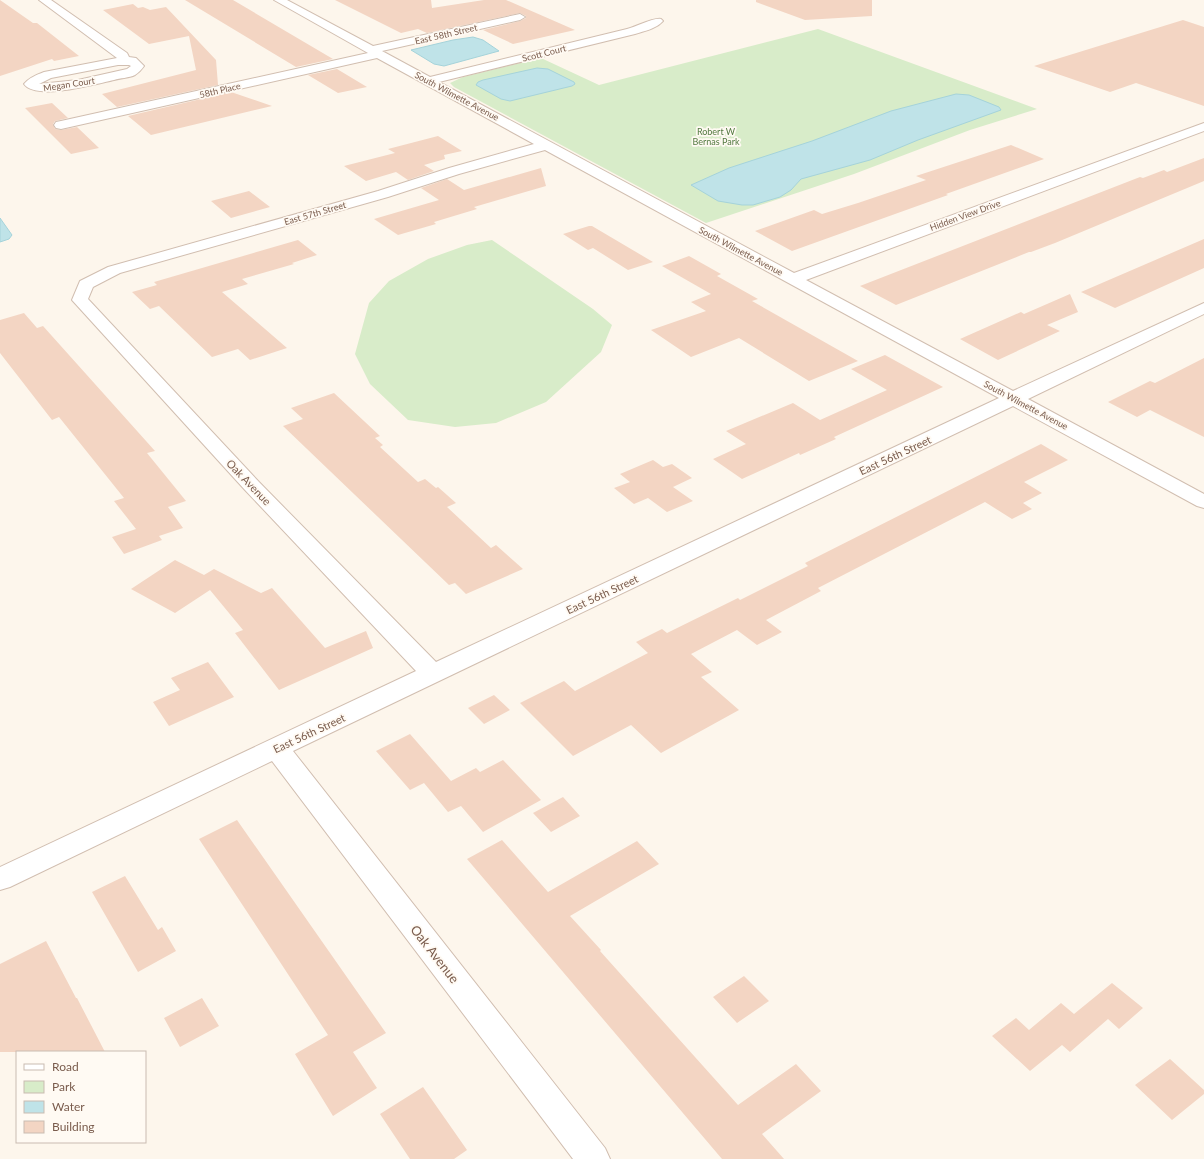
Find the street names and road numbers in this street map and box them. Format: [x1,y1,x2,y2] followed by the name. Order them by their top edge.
[414,21,479,47] street label: East 58th Street
[521,42,568,64] street label: Scott Court
[413,69,501,123] street label: South Wilmette Avenue
[42,74,96,93] street label: Megan Court
[198,80,242,100] street label: 58th Place
[928,197,1002,233] street label: Hidden View Drive
[283,199,348,227] street label: East 57th Street
[697,224,785,278] street label: South Wilmette Avenue
[982,378,1070,432] street label: South Wilmette Avenue
[857,433,933,477] street label: East 56th Street
[224,456,274,508] street label: Oak Avenue
[564,572,640,616] street label: East 56th Street
[271,711,347,755] street label: East 56th Street
[407,922,463,986] street label: Oak Avenue

